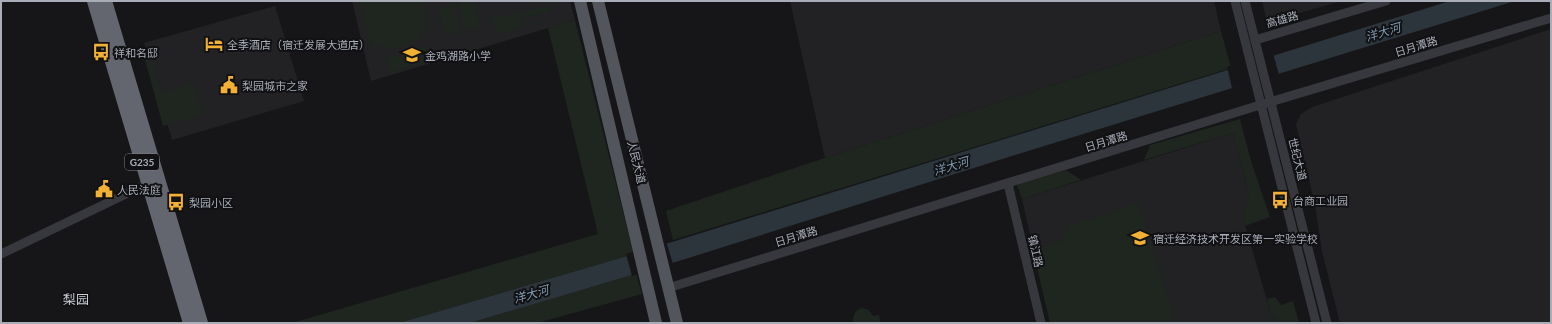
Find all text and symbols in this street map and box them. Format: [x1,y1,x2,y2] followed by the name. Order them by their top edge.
[1264,8,1300,30] street label: 高雄路
[1364,19,1404,44] water label: 洋大河
[1393,33,1439,59] street label: 日月潭路
[204,34,224,54] hotel icon: 全季酒店（宿迁发展大道店）
[227,38,370,51] place label: 全季酒店（宿迁发展大道店）
[91,42,111,62] bus stop icon: 祥和名邸
[402,45,422,65] school or university icon: 金鸡湖路小学
[114,46,158,59] place label: 祥和名邸
[425,49,491,62] place label: 金鸡湖路小学
[219,75,239,95] public building icon: 梨园城市之家
[242,79,308,92] place label: 梨园城市之家
[1083,128,1129,154] street label: 日月潭路
[1286,136,1310,182] street label: 世纪大道
[625,139,649,185] street label: 人民大道
[932,153,972,178] water label: 洋大河
[125,154,159,170] road number: G235
[94,179,114,199] public building icon: 人民法庭
[117,183,161,196] place label: 人民法庭
[1270,190,1290,210] bus stop icon: 台商工业园
[166,192,186,212] bus stop icon: 梨园小区
[1293,194,1348,207] place label: 台商工业园
[189,196,233,209] place label: 梨园小区
[773,223,819,249] street label: 日月潭路
[1130,228,1150,248] school or university icon: 宿迁经济技术开发区第一实验学校
[1153,232,1318,245] place label: 宿迁经济技术开发区第一实验学校
[1026,233,1046,269] street label: 镇江路
[512,281,552,306] water label: 洋大河
[63,291,89,307] district label: 梨园

